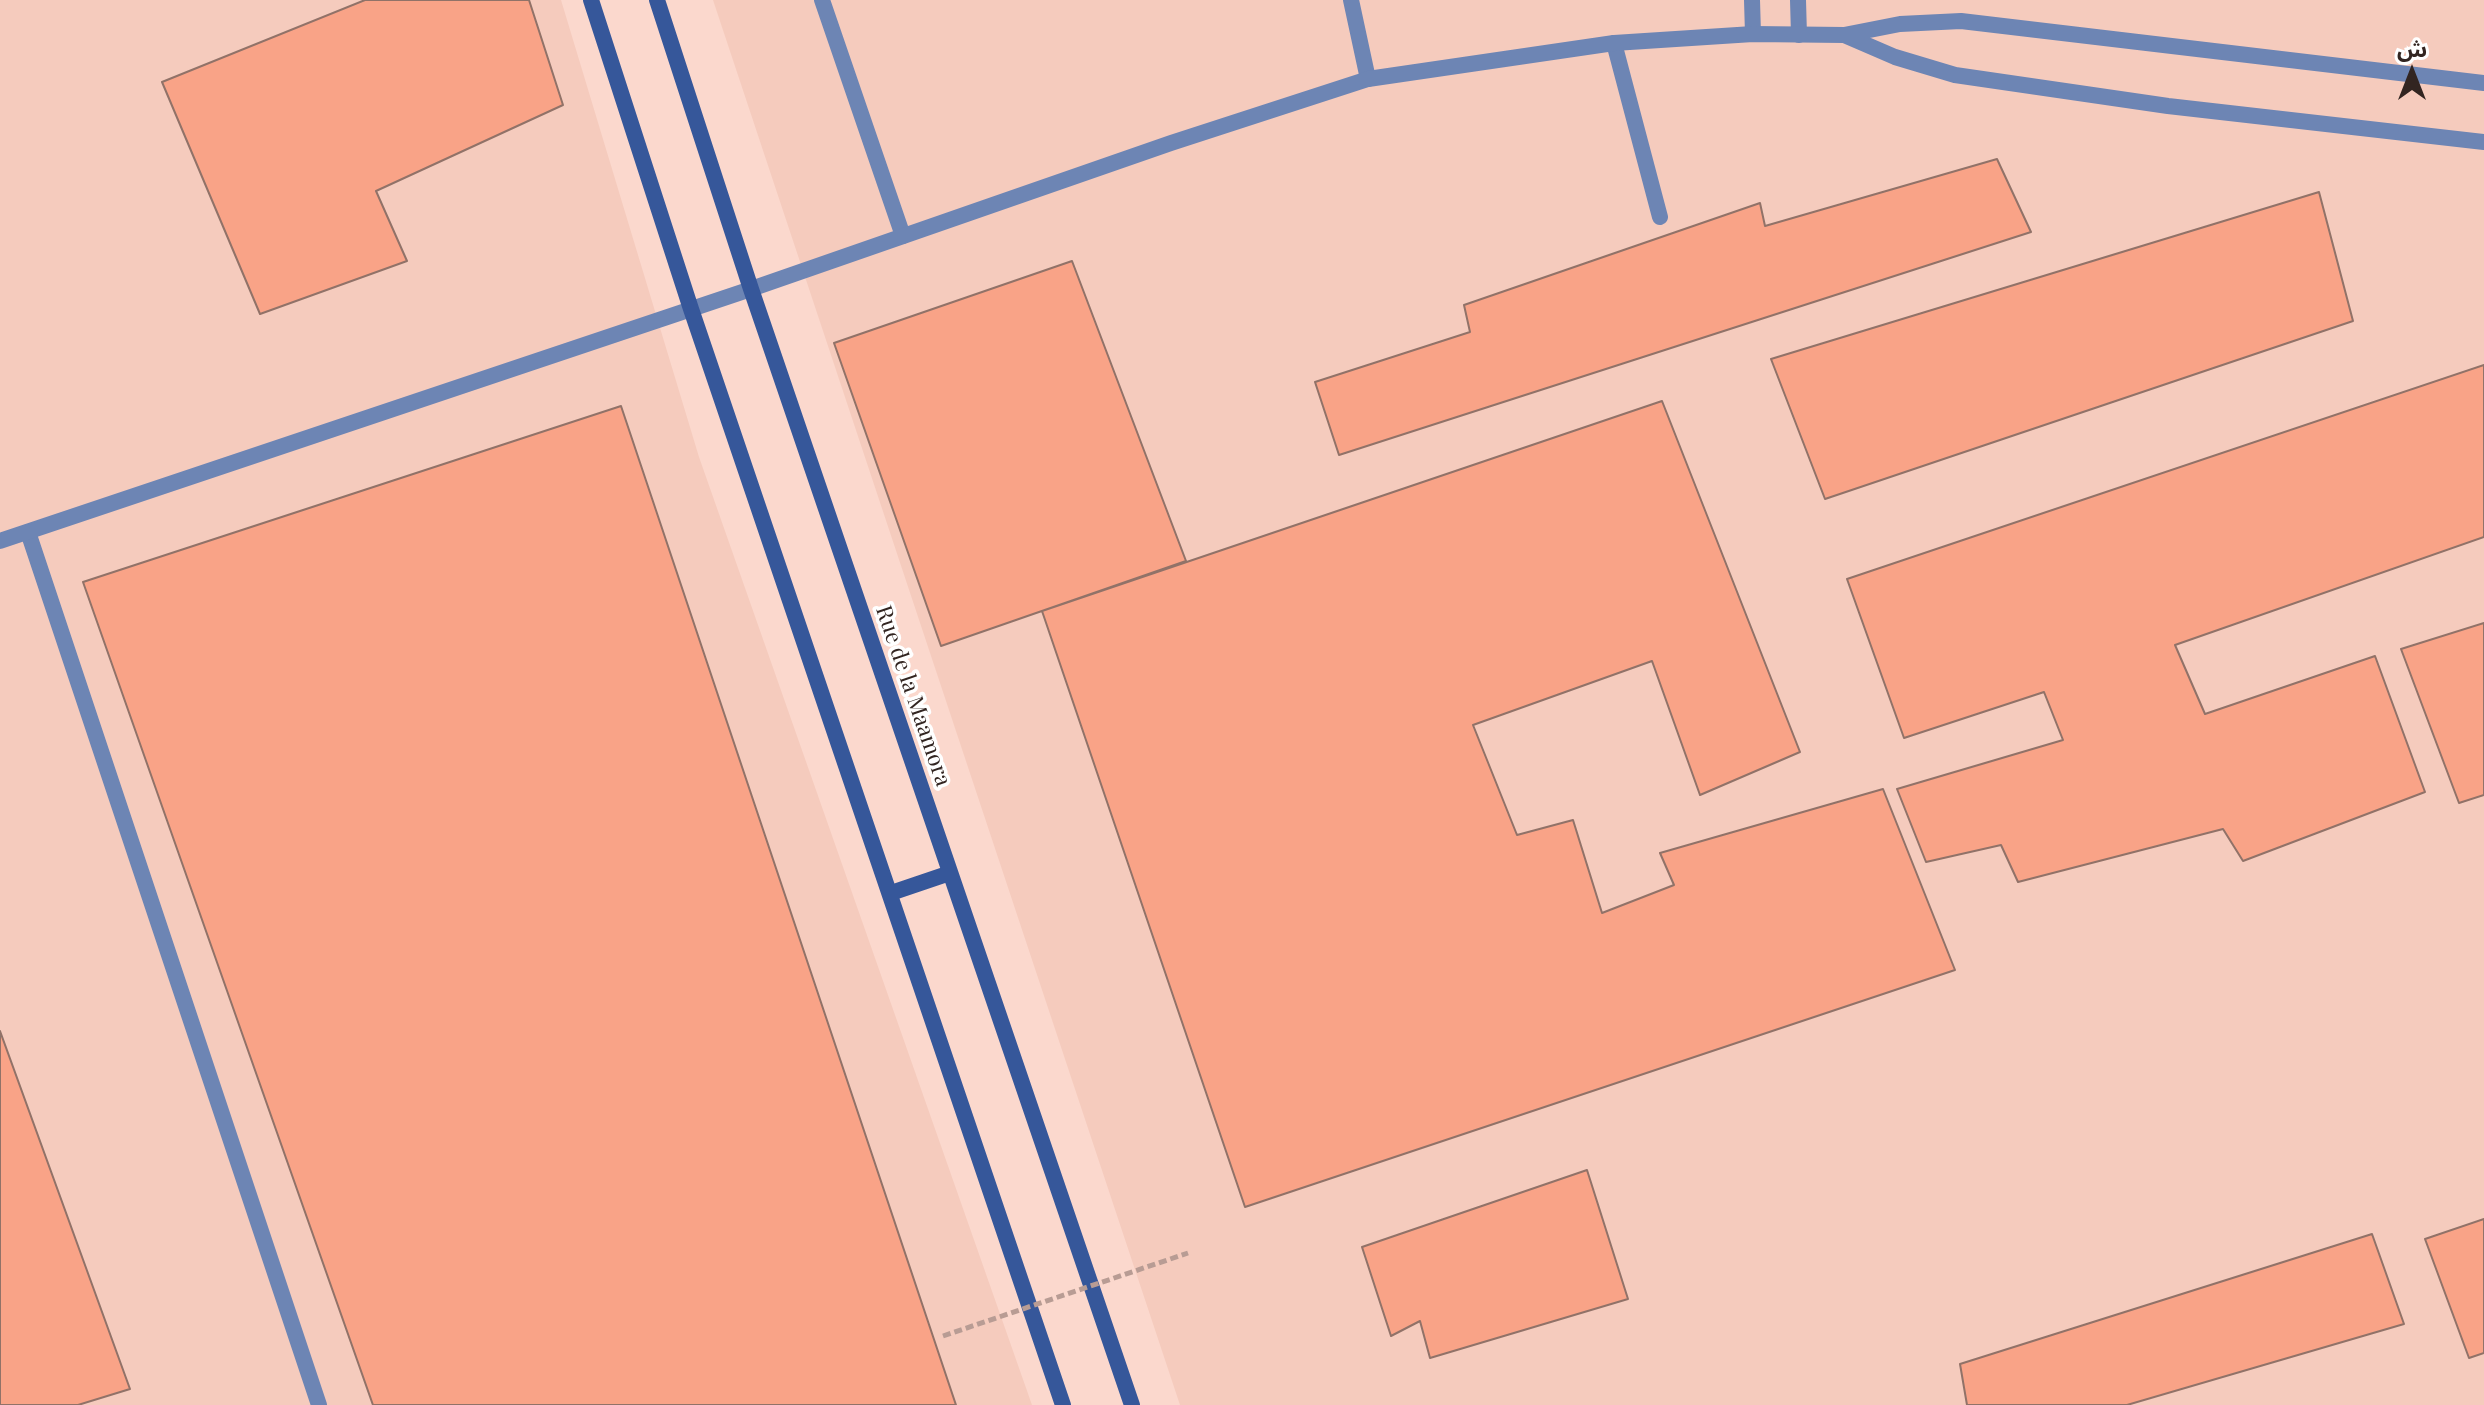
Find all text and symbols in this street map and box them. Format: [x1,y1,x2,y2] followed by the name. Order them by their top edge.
[2372,32,2452,112] north arrow
[2397,33,2427,63] text: ش
[870,602,956,790] street label: Rue de la Maamora

